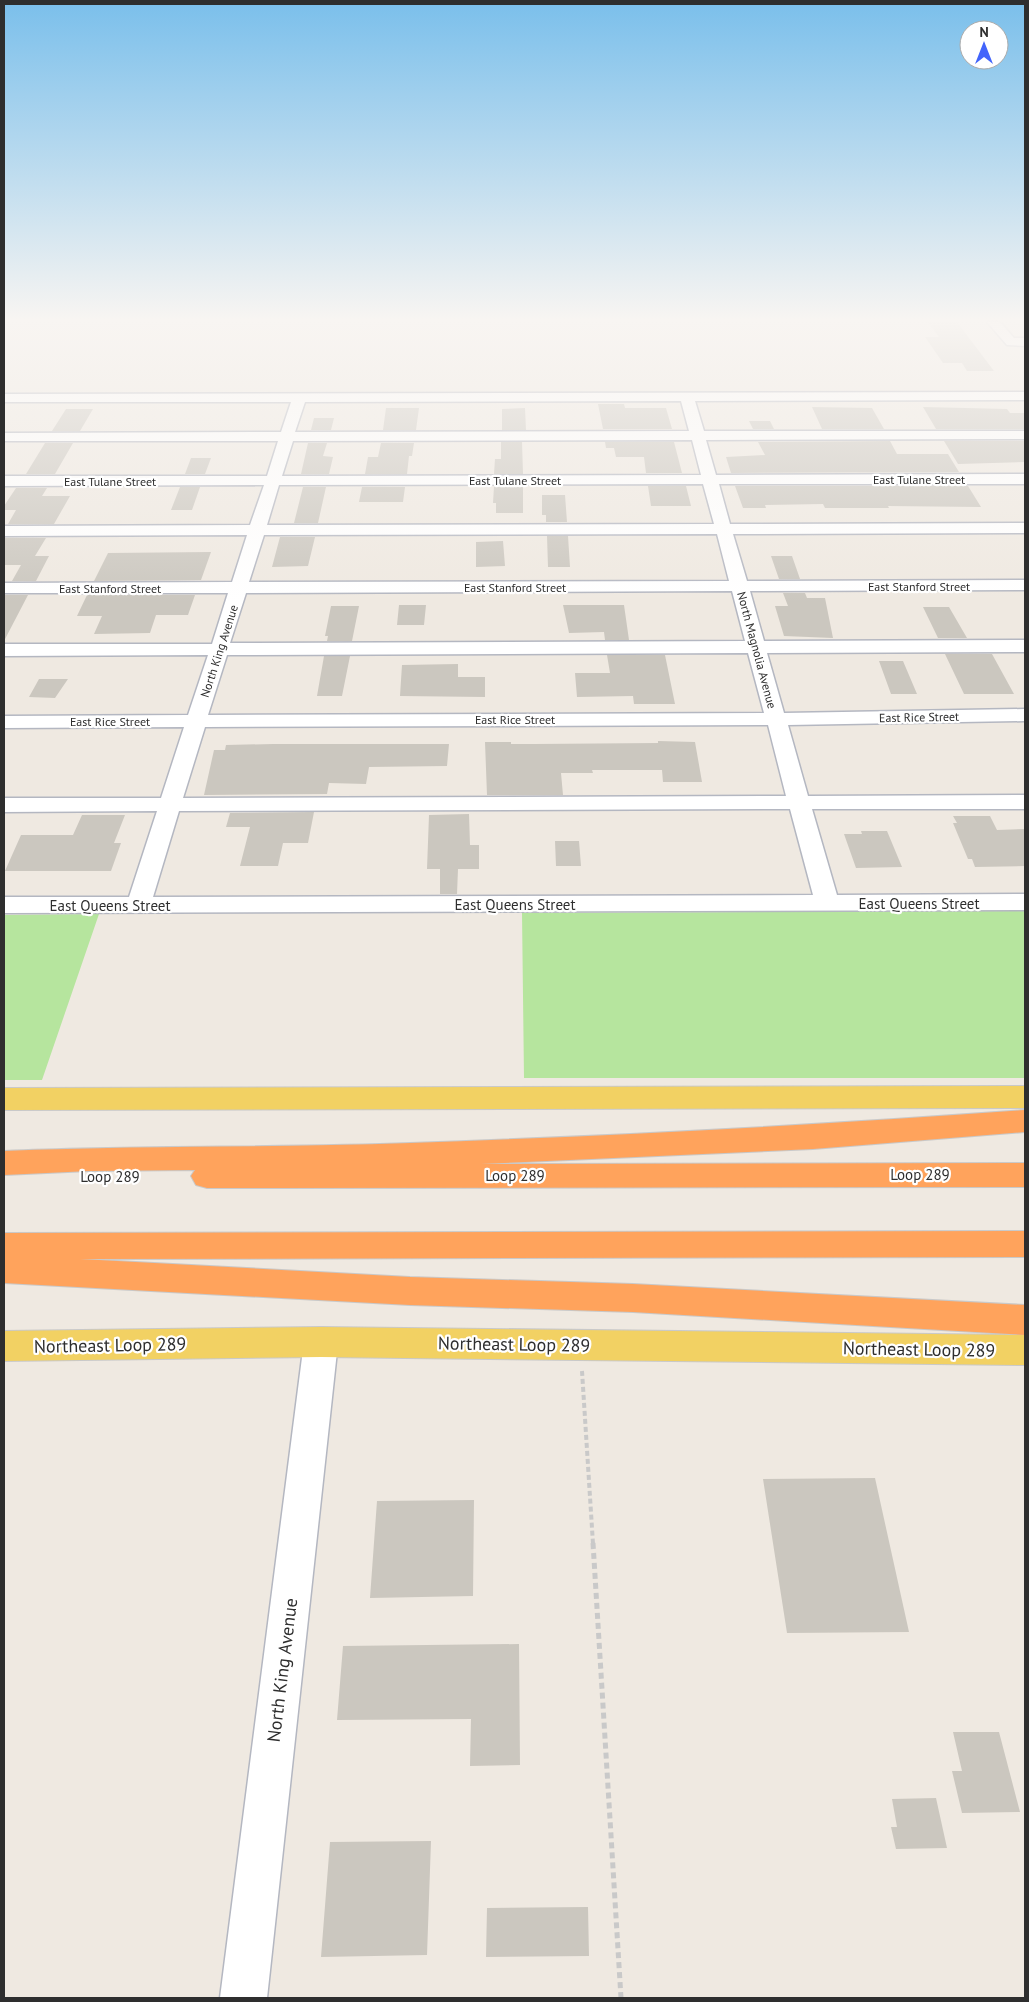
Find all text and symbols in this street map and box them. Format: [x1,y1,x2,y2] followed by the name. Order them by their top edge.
[959,20,1009,70] north arrow
[979,23,989,41] text: N
[873,472,965,487] street label: East Tulane Street
[469,473,561,488] street label: East Tulane Street
[64,474,156,489] street label: East Tulane Street
[868,579,970,594] street label: East Stanford Street
[464,580,566,595] street label: East Stanford Street
[59,581,161,596] street label: East Stanford Street
[734,590,780,710] street label: North Magnolia Avenue
[197,603,241,699] street label: North King Avenue
[879,709,959,725] street label: East Rice Street
[475,712,555,727] street label: East Rice Street
[70,714,150,729] street label: East Rice Street
[858,894,980,913] street label: East Queens Street
[454,895,576,914] street label: East Queens Street
[49,896,171,915] street label: East Queens Street
[890,1165,950,1184] street label: Loop 289
[485,1166,545,1185] street label: Loop 289
[80,1167,140,1186] street label: Loop 289
[438,1331,590,1357] street label: Northeast Loop 289
[34,1332,186,1358] street label: Northeast Loop 289
[843,1336,995,1362] street label: Northeast Loop 289
[262,1597,302,1743] street label: North King Avenue

